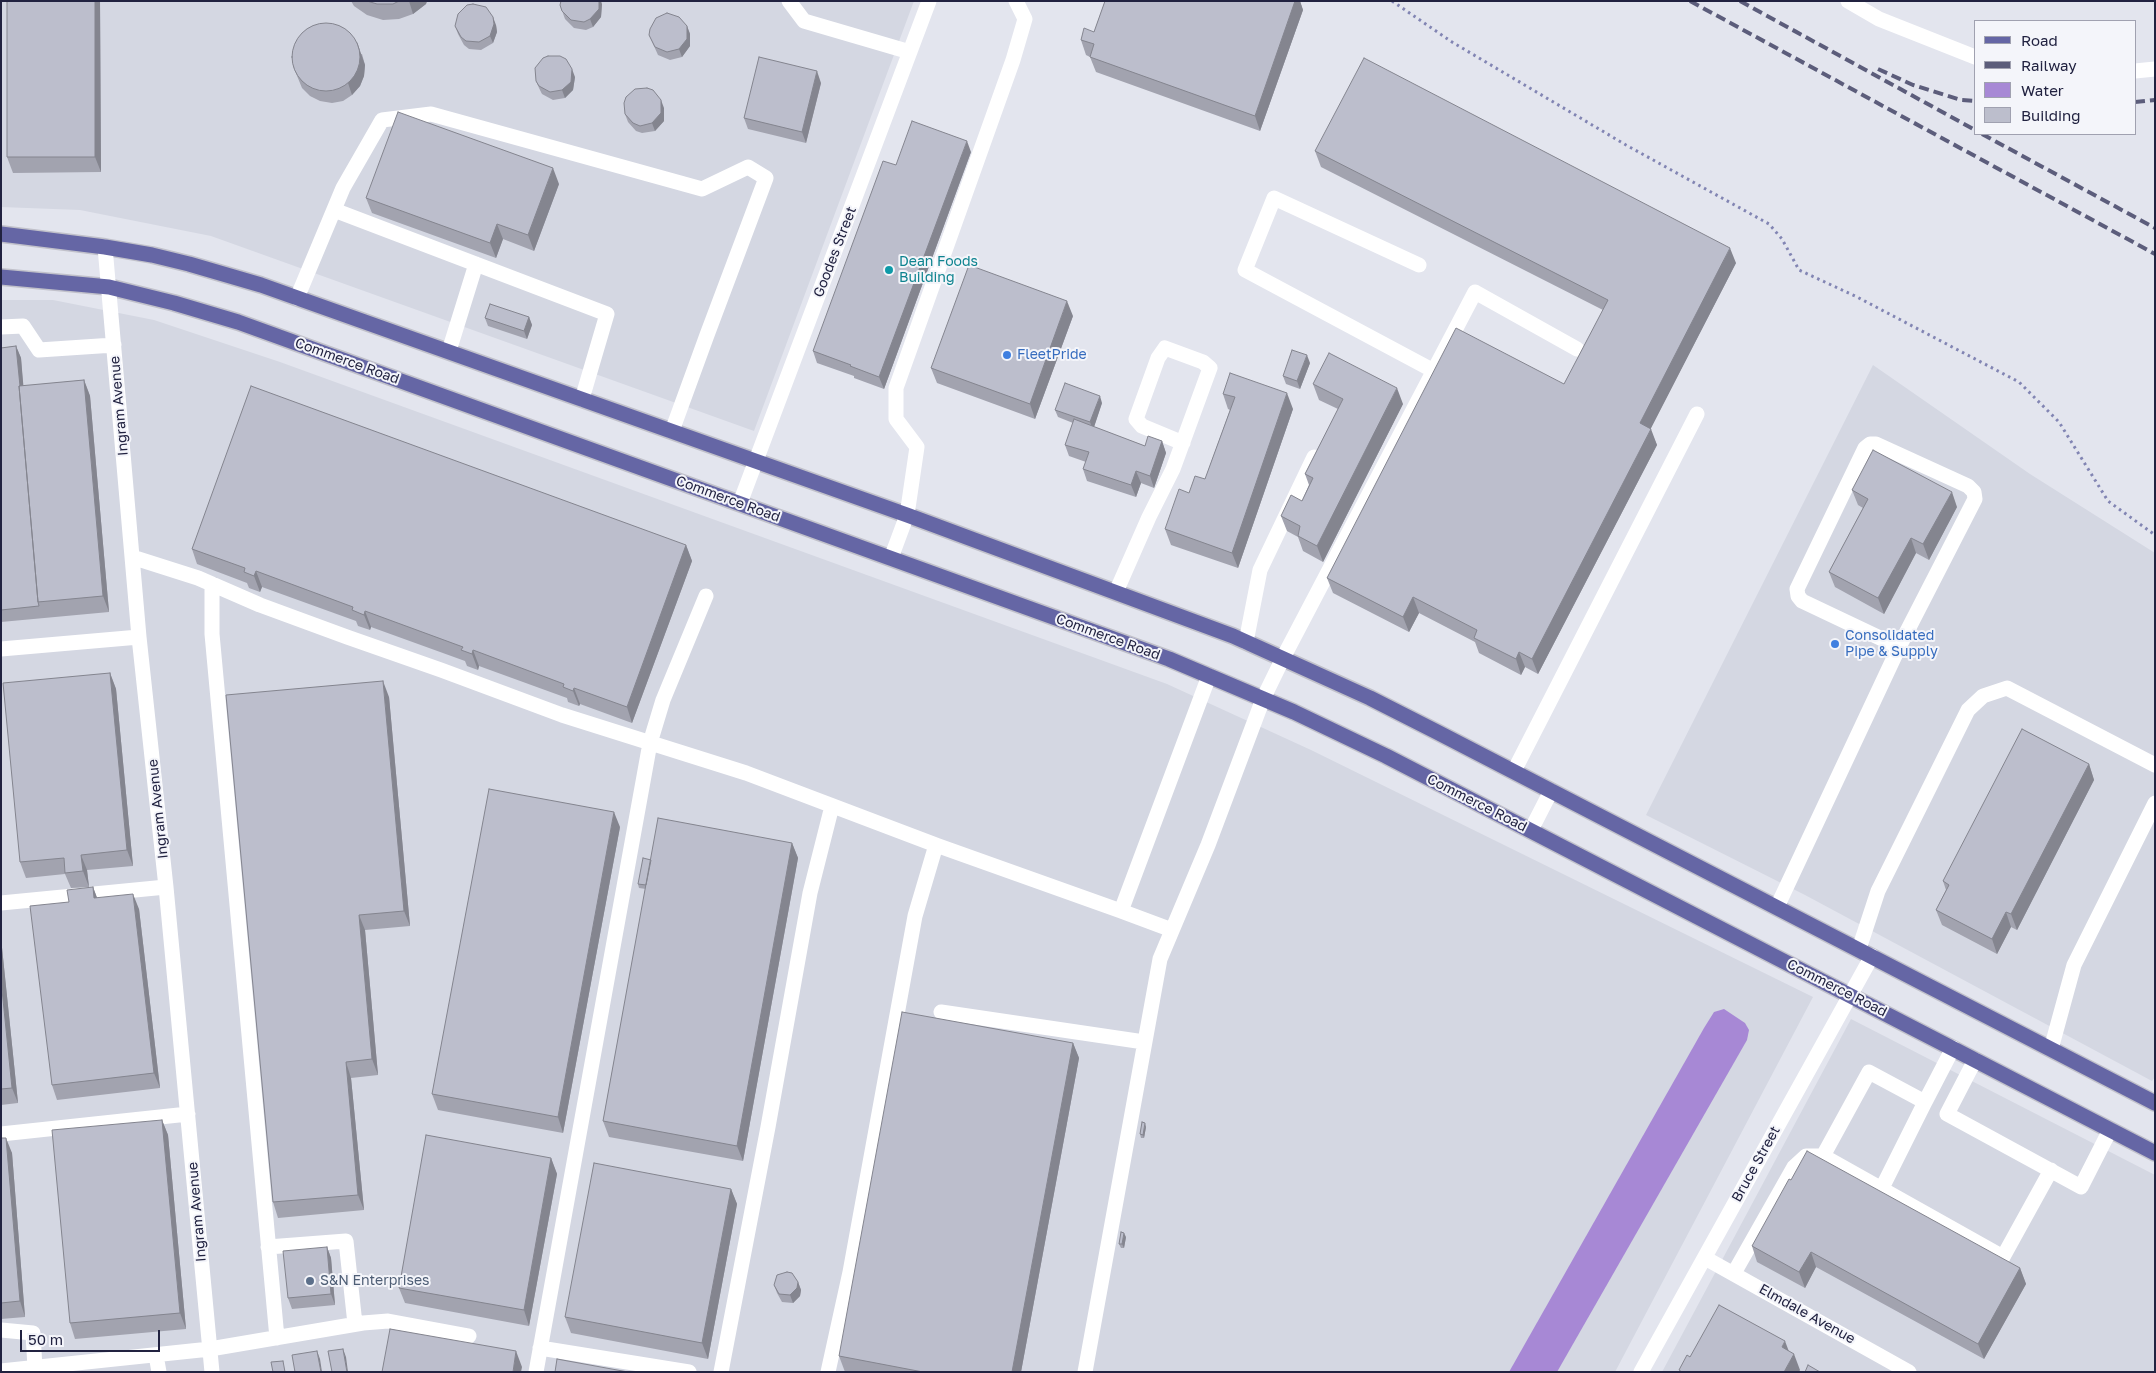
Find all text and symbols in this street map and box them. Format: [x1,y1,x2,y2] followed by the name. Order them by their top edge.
[1974,20,2136,135] legend
[2021,31,2058,49] text: Road
[2021,56,2077,74] text: Railway
[2021,81,2064,99] text: Water
[2021,106,2081,124] text: Building
[810,204,860,300] street label: Goodes Street
[899,254,978,286] place label: Dean Foods Building
[883,264,895,276] marker: Dean Foods Building
[293,334,401,388] street label: Commerce Road
[1017,347,1087,363] place label: FleetPride
[1001,349,1013,361] marker: FleetPride
[106,355,132,457] street label: Ingram Avenue
[674,472,782,526] street label: Commerce Road
[1054,610,1162,664] street label: Commerce Road
[1845,628,1938,660] place label: Consolidated Pipe & Supply
[1829,638,1841,650] marker: Consolidated Pipe & Supply
[144,758,172,860] street label: Ingram Avenue
[1424,771,1530,835] street label: Commerce Road
[1784,956,1890,1020] street label: Commerce Road
[1728,1123,1784,1205] street label: Bruce Street
[184,1161,210,1263] street label: Ingram Avenue
[320,1273,429,1289] place label: S&N Enterprises
[304,1275,316,1287] marker: S&N Enterprises
[1756,1281,1858,1347] street label: Elmdale Avenue
[22,1320,162,1352] scale bar
[28,1330,63,1348] text: 50 m

